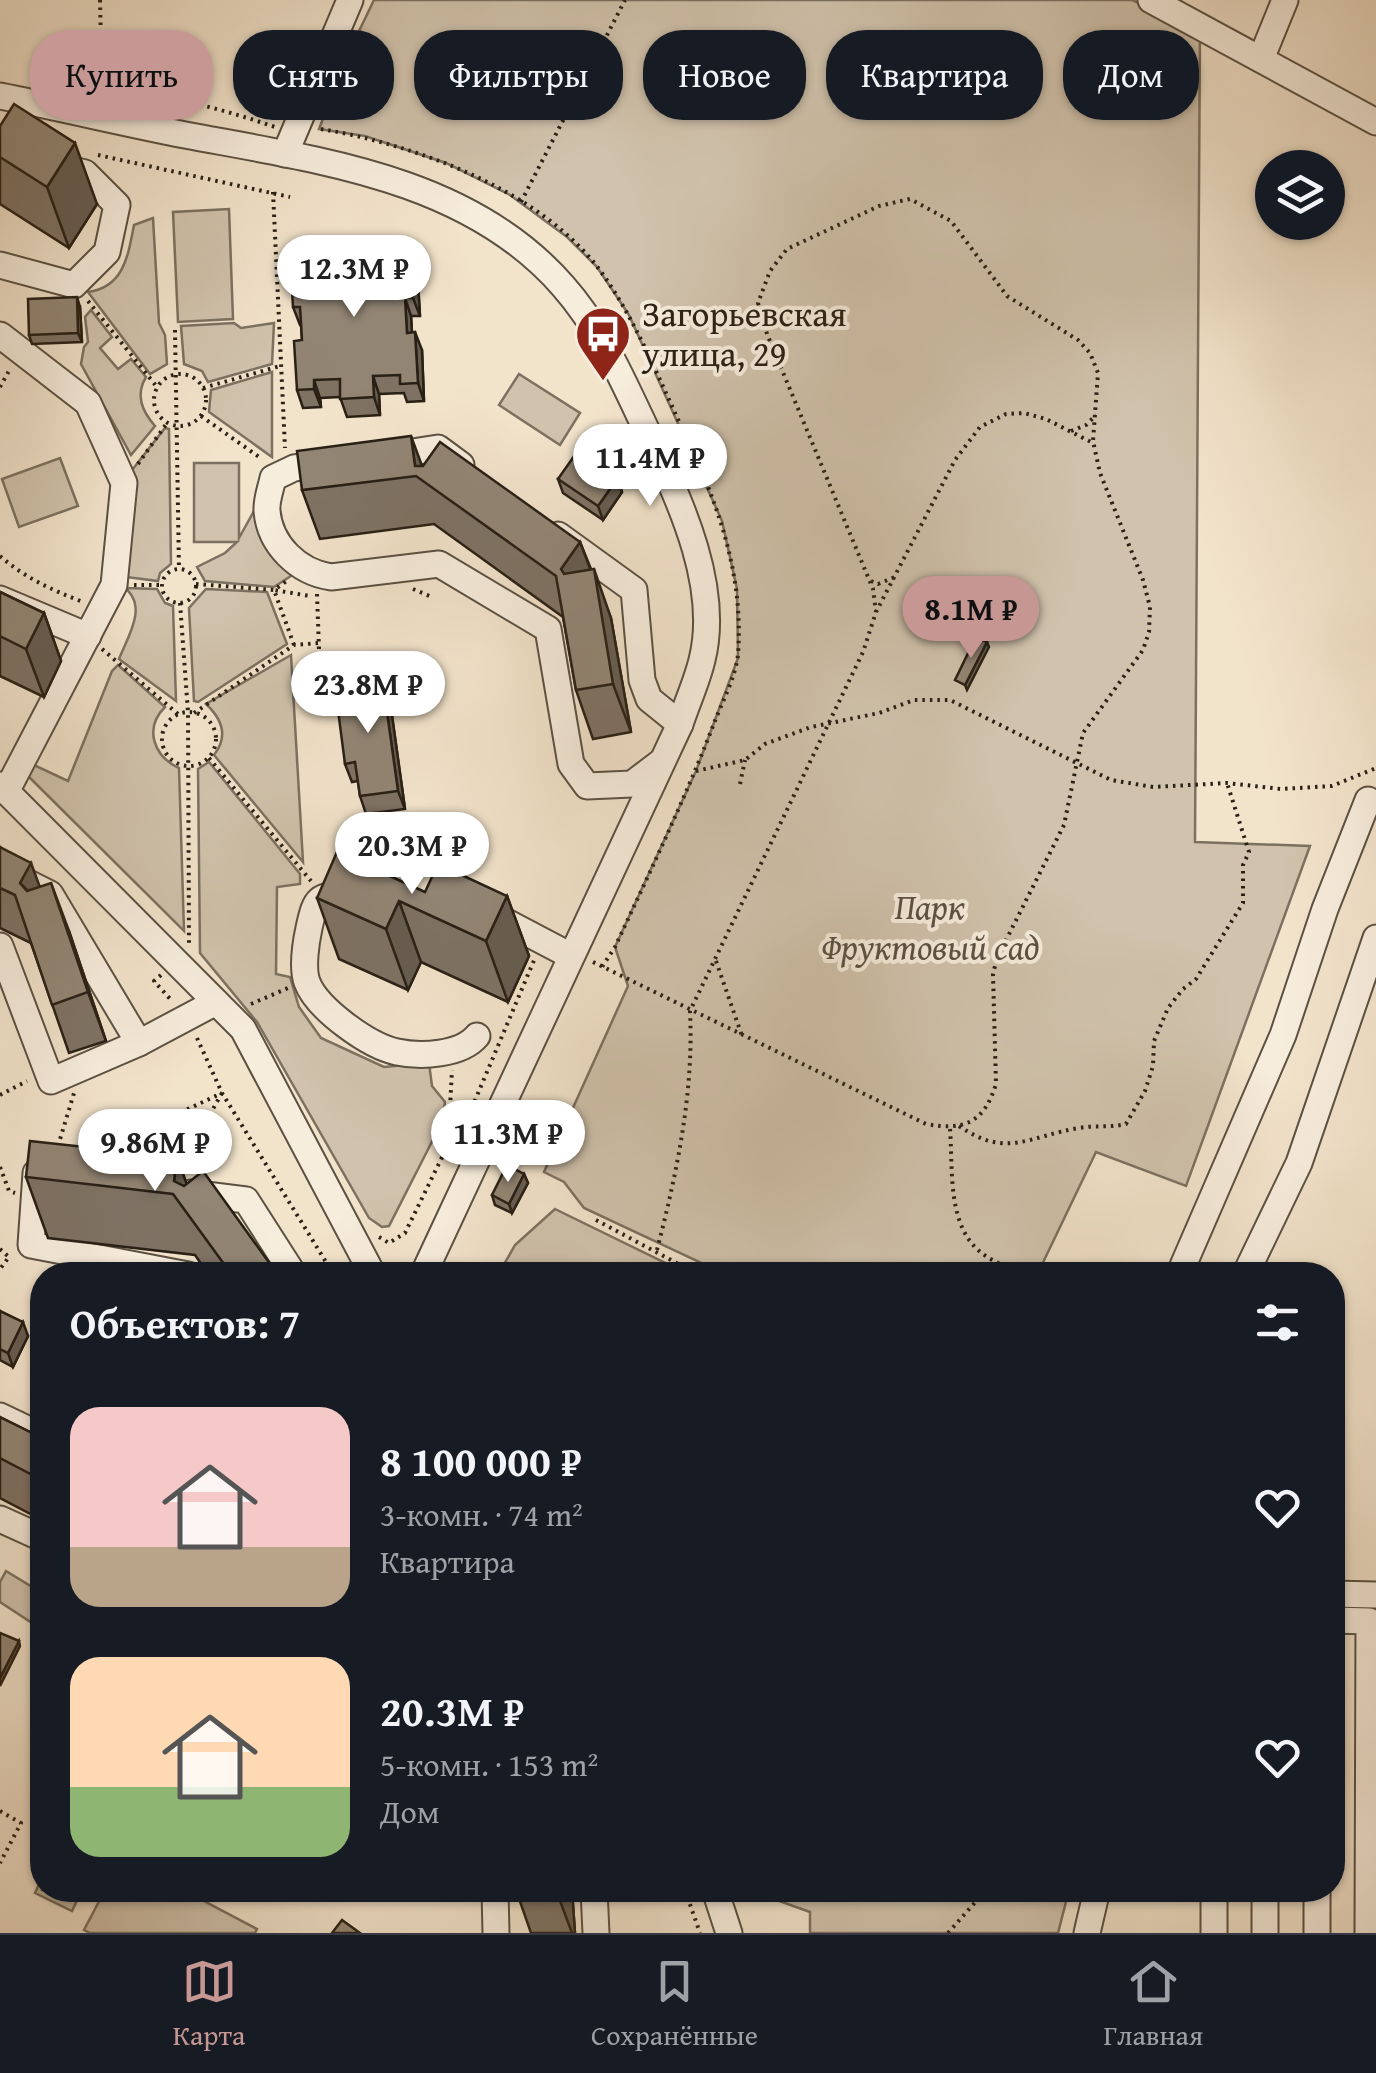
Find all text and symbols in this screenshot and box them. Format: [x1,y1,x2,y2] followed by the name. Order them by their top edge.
[30,30,213,120] chip: Купить
[233,30,394,120] chip: Снять
[414,30,623,120] chip: Фильтры
[643,30,806,120] chip: Новое
[826,30,1043,120] chip: Квартира
[1063,30,1199,120] chip: Дом
[1255,150,1345,240] map controls
[1255,150,1345,240] button: layers
[262,235,446,320] pin: 12.3M ₽
[299,244,409,291] text: 12.3M ₽
[641,288,847,379] place label: Загорьевская улица, 29
[573,304,633,383] bus stop icon: Загорьевская улица, 29
[558,424,742,509] pin: 11.4M ₽
[595,433,705,480] text: 11.4M ₽
[890,576,1052,661] pin: 8.1M ₽
[924,585,1018,632] text: 8.1M ₽
[276,651,460,736] pin: 23.8M ₽
[313,660,423,707] text: 23.8M ₽
[320,812,504,897] pin: 20.3M ₽
[357,821,467,868] text: 20.3M ₽
[821,881,1039,972] park label: Парк Фруктовый сад
[416,1100,600,1185] pin: 11.3M ₽
[63,1109,247,1194] pin: 9.86M ₽
[453,1109,563,1156] text: 11.3M ₽
[100,1118,210,1165] text: 9.86M ₽
[70,1292,300,1353] text: Объектов: 7
[1250,1295,1305,1350] icon: filters
[380,1430,582,1491] text: 8 100 000 ₽
[150,1447,270,1567] icon: home
[1250,1480,1305,1535] icon: heart
[380,1491,583,1538] text: 3-комн. · 74 m²
[380,1538,515,1585] text: Квартира
[380,1680,524,1741] text: 20.3M ₽
[150,1697,270,1817] icon: home
[1250,1730,1305,1785] icon: heart
[380,1741,598,1788] text: 5-комн. · 153 m²
[380,1788,440,1835] text: Дом
[173,1954,245,2055] tab: Карта
[591,1954,758,2055] tab: Сохранённые
[1103,1954,1203,2055] tab: Главная

